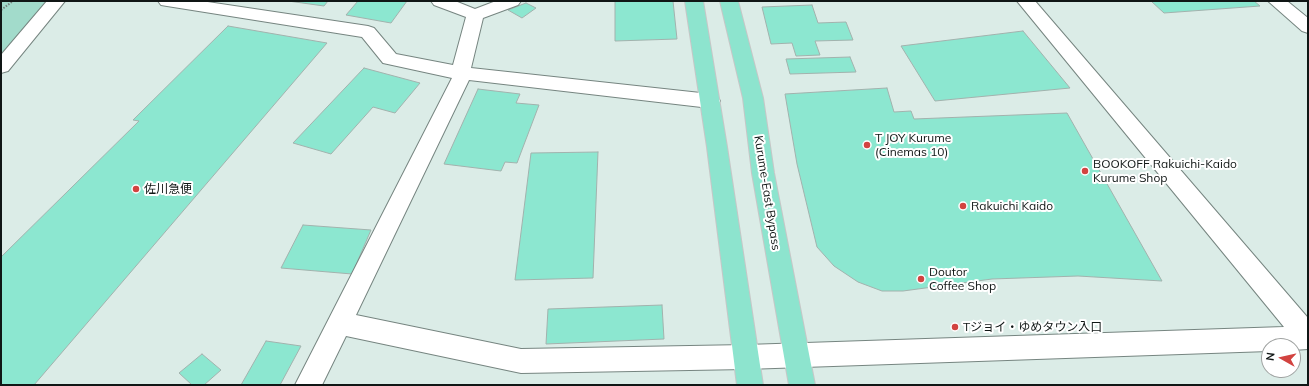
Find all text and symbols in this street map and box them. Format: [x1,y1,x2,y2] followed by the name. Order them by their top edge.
[875,131,951,159] place label: T JOY Kurume (Cinemas 10)
[751,134,783,252] street label: Kurume-East Bypass
[862,140,872,150] marker: T JOY Kurume (Cinemas 10)
[1093,157,1237,185] place label: BOOKOFF Rakuichi-Kaido Kurume Shop
[1080,166,1090,176] marker: BOOKOFF Rakuichi-Kaido Kurume Shop
[144,182,192,196] place label: 佐川急便
[131,184,141,194] marker: 佐川急便
[971,199,1053,213] place label: Rakuichi Kaido
[958,201,968,211] marker: Rakuichi Kaido
[929,265,996,293] place label: Doutor Coffee Shop
[916,274,926,284] marker: Doutor Coffee Shop
[963,320,1102,334] place label: Tジョイ・ゆめタウン入口
[950,322,960,332] marker: Tジョイ・ゆめタウン入口
[1261,338,1301,378] north arrow
[1263,351,1278,362] text: N

